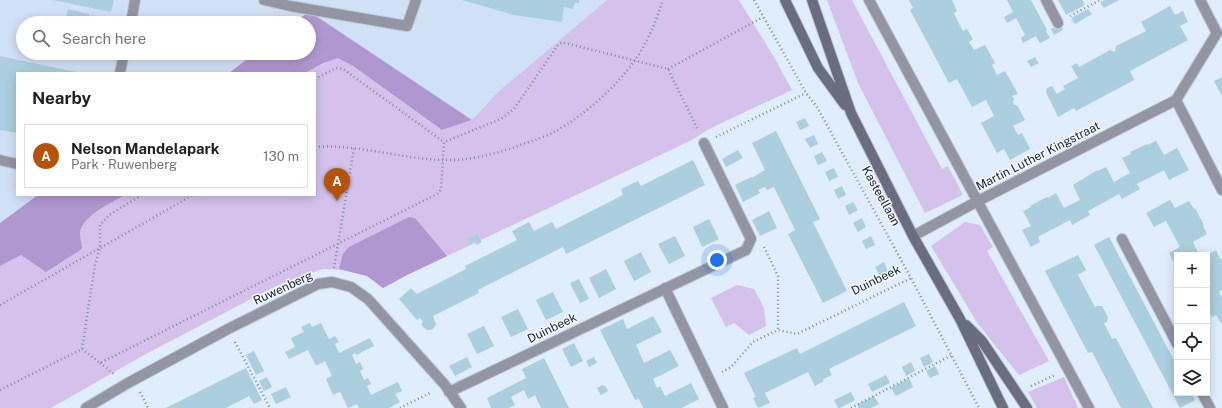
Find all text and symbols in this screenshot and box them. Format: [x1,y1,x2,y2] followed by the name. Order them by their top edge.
[16,16,316,60] search box
[30,27,52,49] icon: search
[62,30,146,47] text: Search here
[32,88,91,108] text: Nearby
[974,118,1103,193] street label: Martin Luther Kingstraat
[71,140,219,157] text: Nelson Mandelapark
[41,149,51,164] text: A
[263,149,299,164] text: 130 m
[71,157,177,172] text: Park · Ruwenberg
[859,164,903,228] street label: Kasteellaan
[324,168,350,201] pin: A
[707,250,727,270] your location
[1174,252,1210,396] map controls
[1174,252,1210,288] button: +
[849,262,903,298] street label: Duinbeek
[251,268,315,308] street label: Ruwenberg
[1174,288,1210,324] button: −
[525,310,579,346] street label: Duinbeek
[1174,324,1210,360] button: locate
[1174,360,1210,396] button: layers

